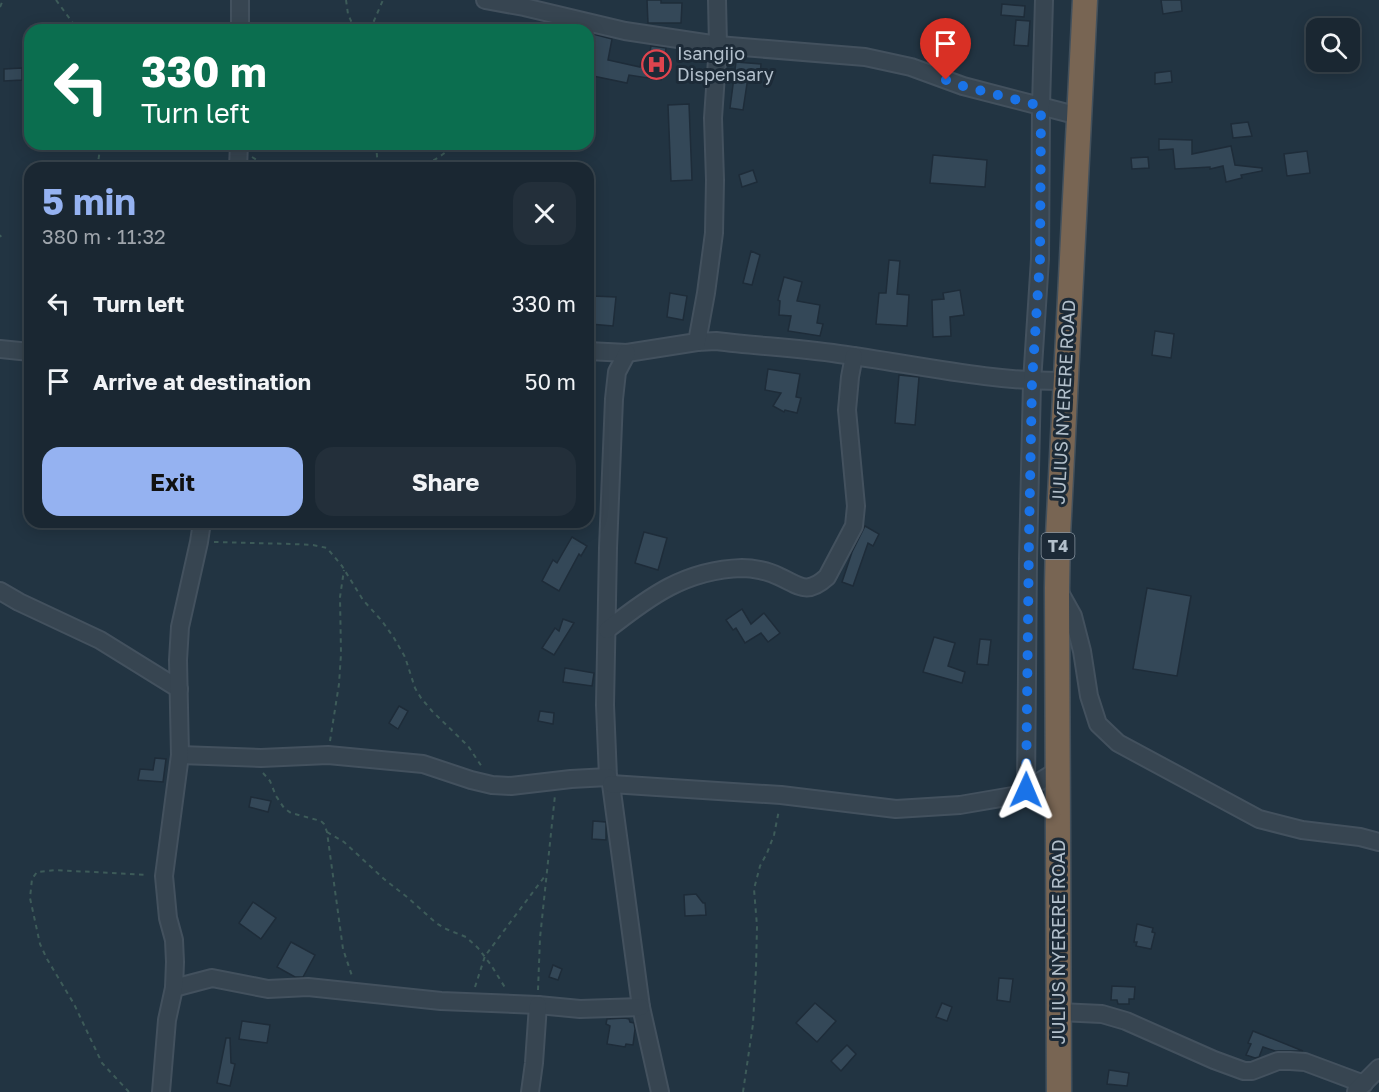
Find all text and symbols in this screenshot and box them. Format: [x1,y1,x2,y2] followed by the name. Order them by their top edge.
[920,18,971,80] pin
[1306,18,1360,72] map controls
[1306,18,1360,72] button: search
[929,27,962,60] icon: arrive
[677,42,774,85] place label: Isangijo Dispensary
[141,46,267,96] text: 330 m
[42,48,120,126] icon: left
[640,48,672,80] hospital icon: Isangijo Dispensary
[141,97,250,129] text: Turn left
[42,180,136,223] text: 5 min
[513,182,576,245] button: close
[42,224,166,248] text: 380 m · 11:32
[42,287,75,320] icon: left
[93,290,184,317] text: Turn left
[512,290,576,317] text: 330 m
[1047,299,1079,505] street label: JULIUS NYERERE ROAD
[42,365,75,398] icon: arrive
[93,368,311,395] text: Arrive at destination
[525,368,576,395] text: 50 m
[42,447,303,516] button: Exit
[315,447,576,516] button: Share
[1042,533,1074,559] road number: T4
[994,758,1058,822] position arrow
[1047,839,1069,1045] street label: JULIUS NYERERE ROAD

